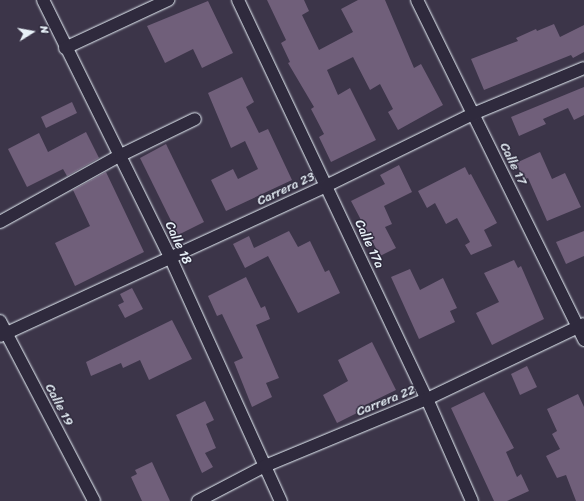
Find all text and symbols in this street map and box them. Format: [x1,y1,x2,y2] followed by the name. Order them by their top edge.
[12,12,52,52] north arrow
[34,24,54,35] text: N
[496,140,530,188] street label: Calle 17
[255,169,317,209] street label: Carrera 23
[351,217,387,271] street label: Calle 17a
[161,219,195,267] street label: Calle 18
[41,381,77,429] street label: Calle 19
[354,382,418,420] street label: Carrera 22

